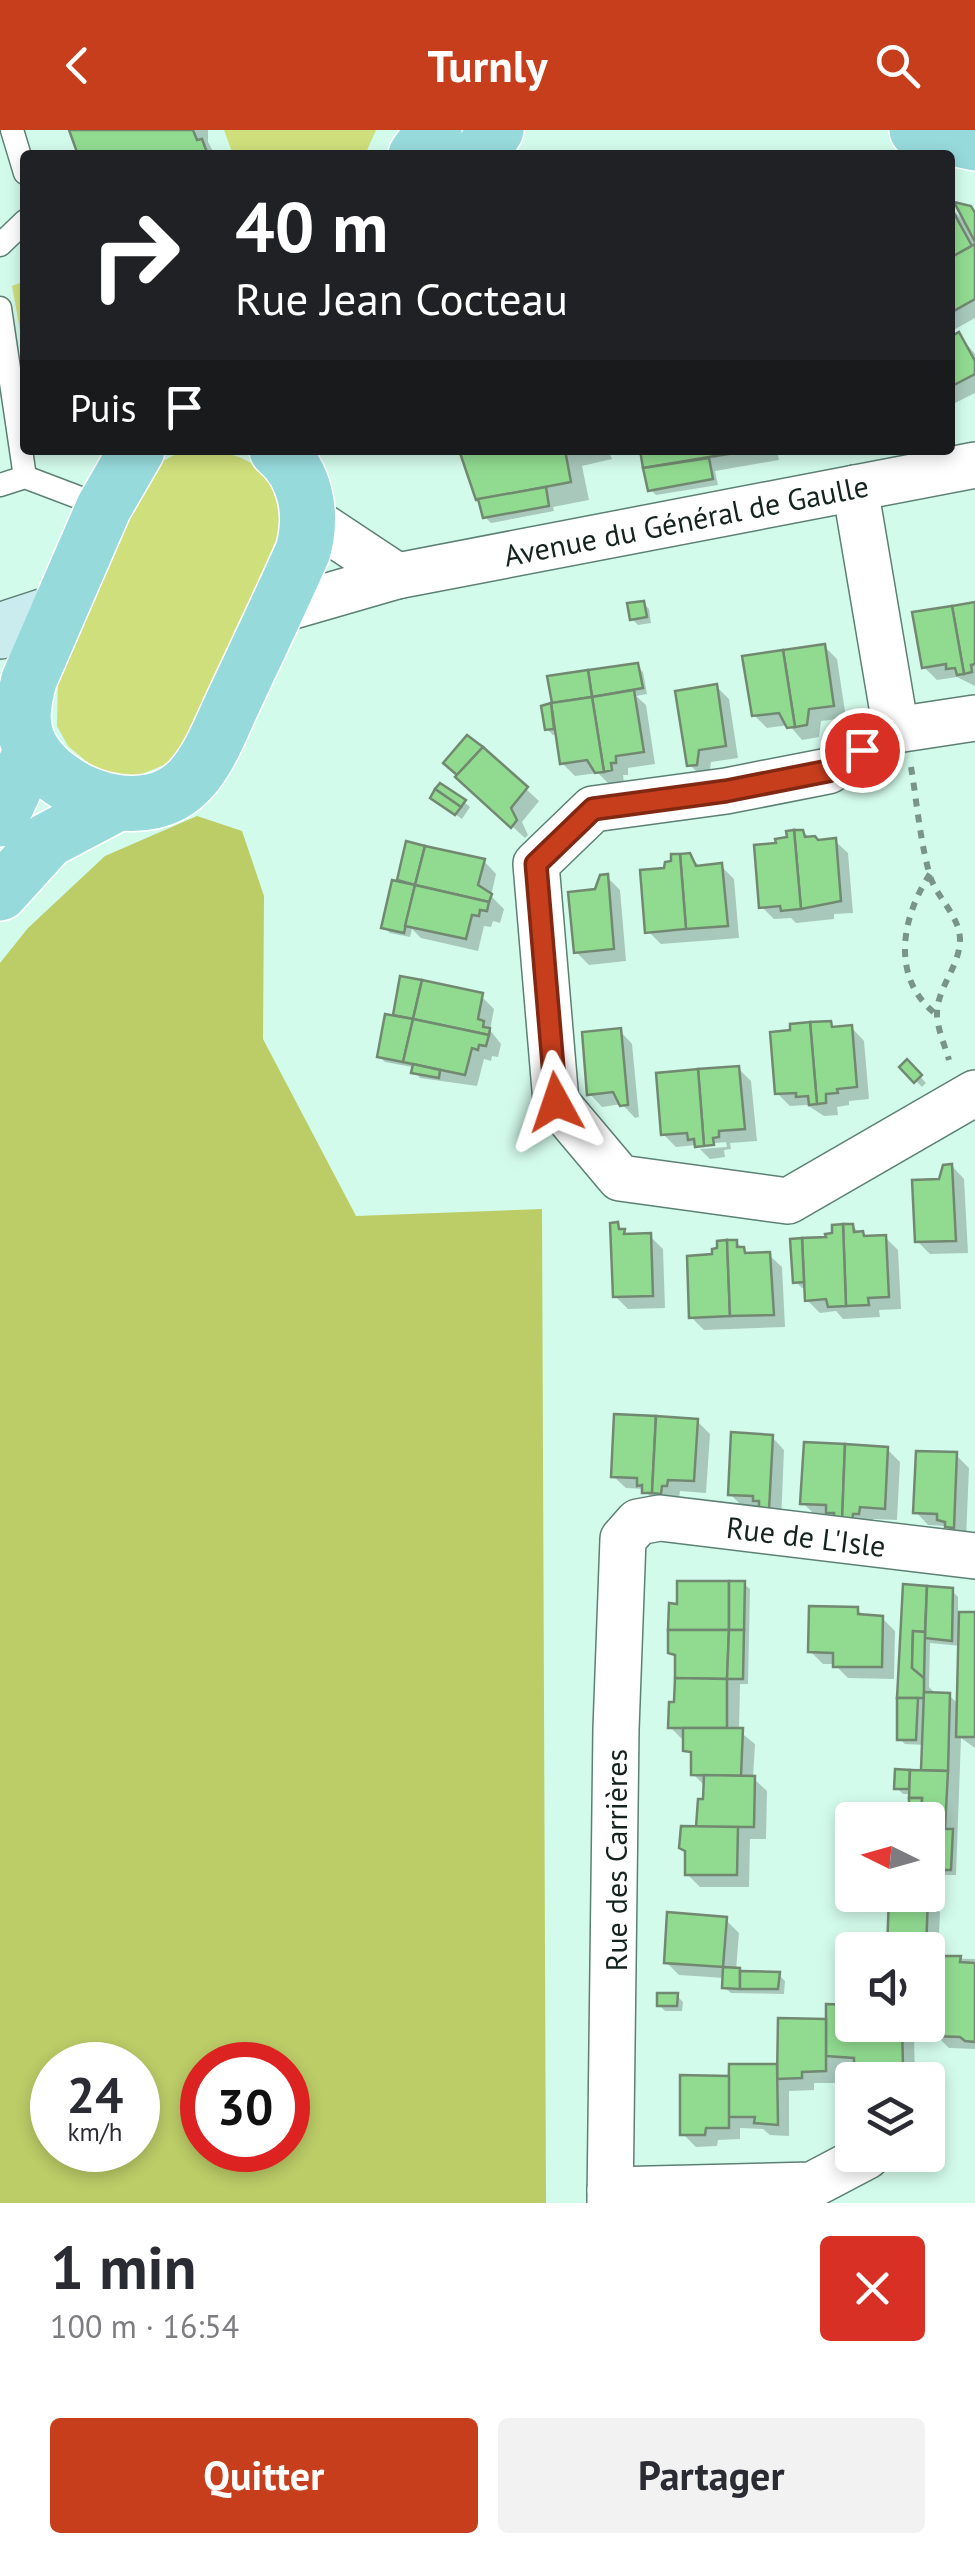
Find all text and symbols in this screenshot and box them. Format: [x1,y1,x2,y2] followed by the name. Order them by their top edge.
[427,36,548,94] text: Turnly
[50,38,105,93] icon: back
[870,38,925,93] icon: search
[235,181,388,271] text: 40 m
[70,190,200,320] icon: right
[235,269,568,327] text: Rue Jean Cocteau
[157,380,212,435] icon: arrive
[70,383,137,432] text: Puis
[500,465,872,575] street label: Avenue du Général de Gaulle
[820,708,905,793] pin
[835,723,890,778] icon: arrive
[504,1050,608,1154] position arrow
[724,1507,888,1565] street label: Rue de L'Isle
[596,1749,635,1971] street label: Rue des Carrières
[835,1802,945,1912] north arrow
[835,1802,945,2172] map controls
[835,1932,945,2042] button: sound
[180,2042,310,2172] speed limit sign: 30
[67,2062,123,2127] text: 24
[835,2062,945,2172] button: layers
[68,2116,122,2148] text: km/h
[50,2228,196,2306] text: 1 min
[820,2236,925,2341] button: close
[50,2305,239,2347] text: 100 m · 16:54
[50,2418,478,2533] button: Quitter
[498,2418,925,2533] button: Partager

